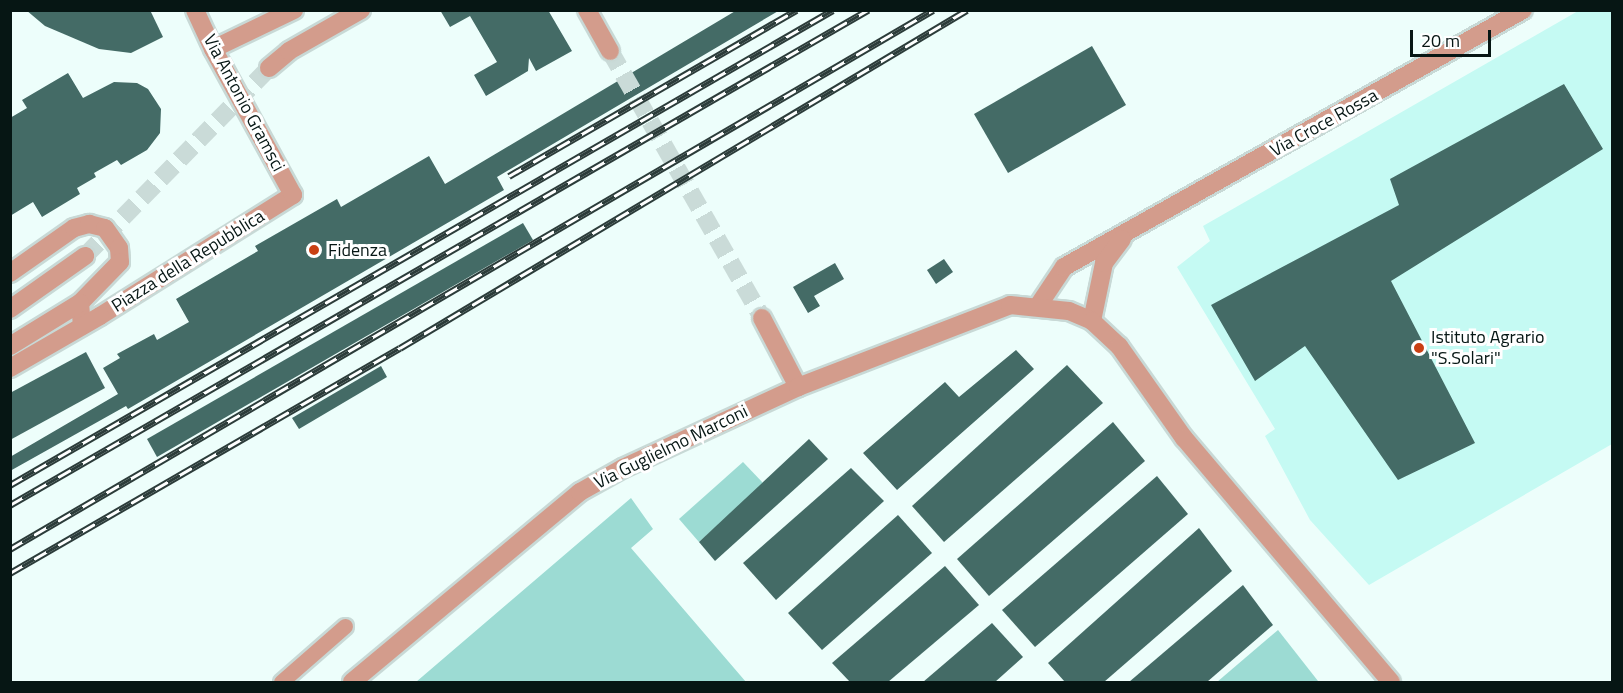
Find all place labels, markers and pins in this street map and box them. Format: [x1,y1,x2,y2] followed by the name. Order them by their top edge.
[328,239,387,261] place label: Fidenza
[305,241,323,259] marker: Fidenza
[1431,327,1544,370] place label: Istituto Agrario "S.Solari"
[1412,341,1426,355] marker: Istituto Agrario "S.Solari"

